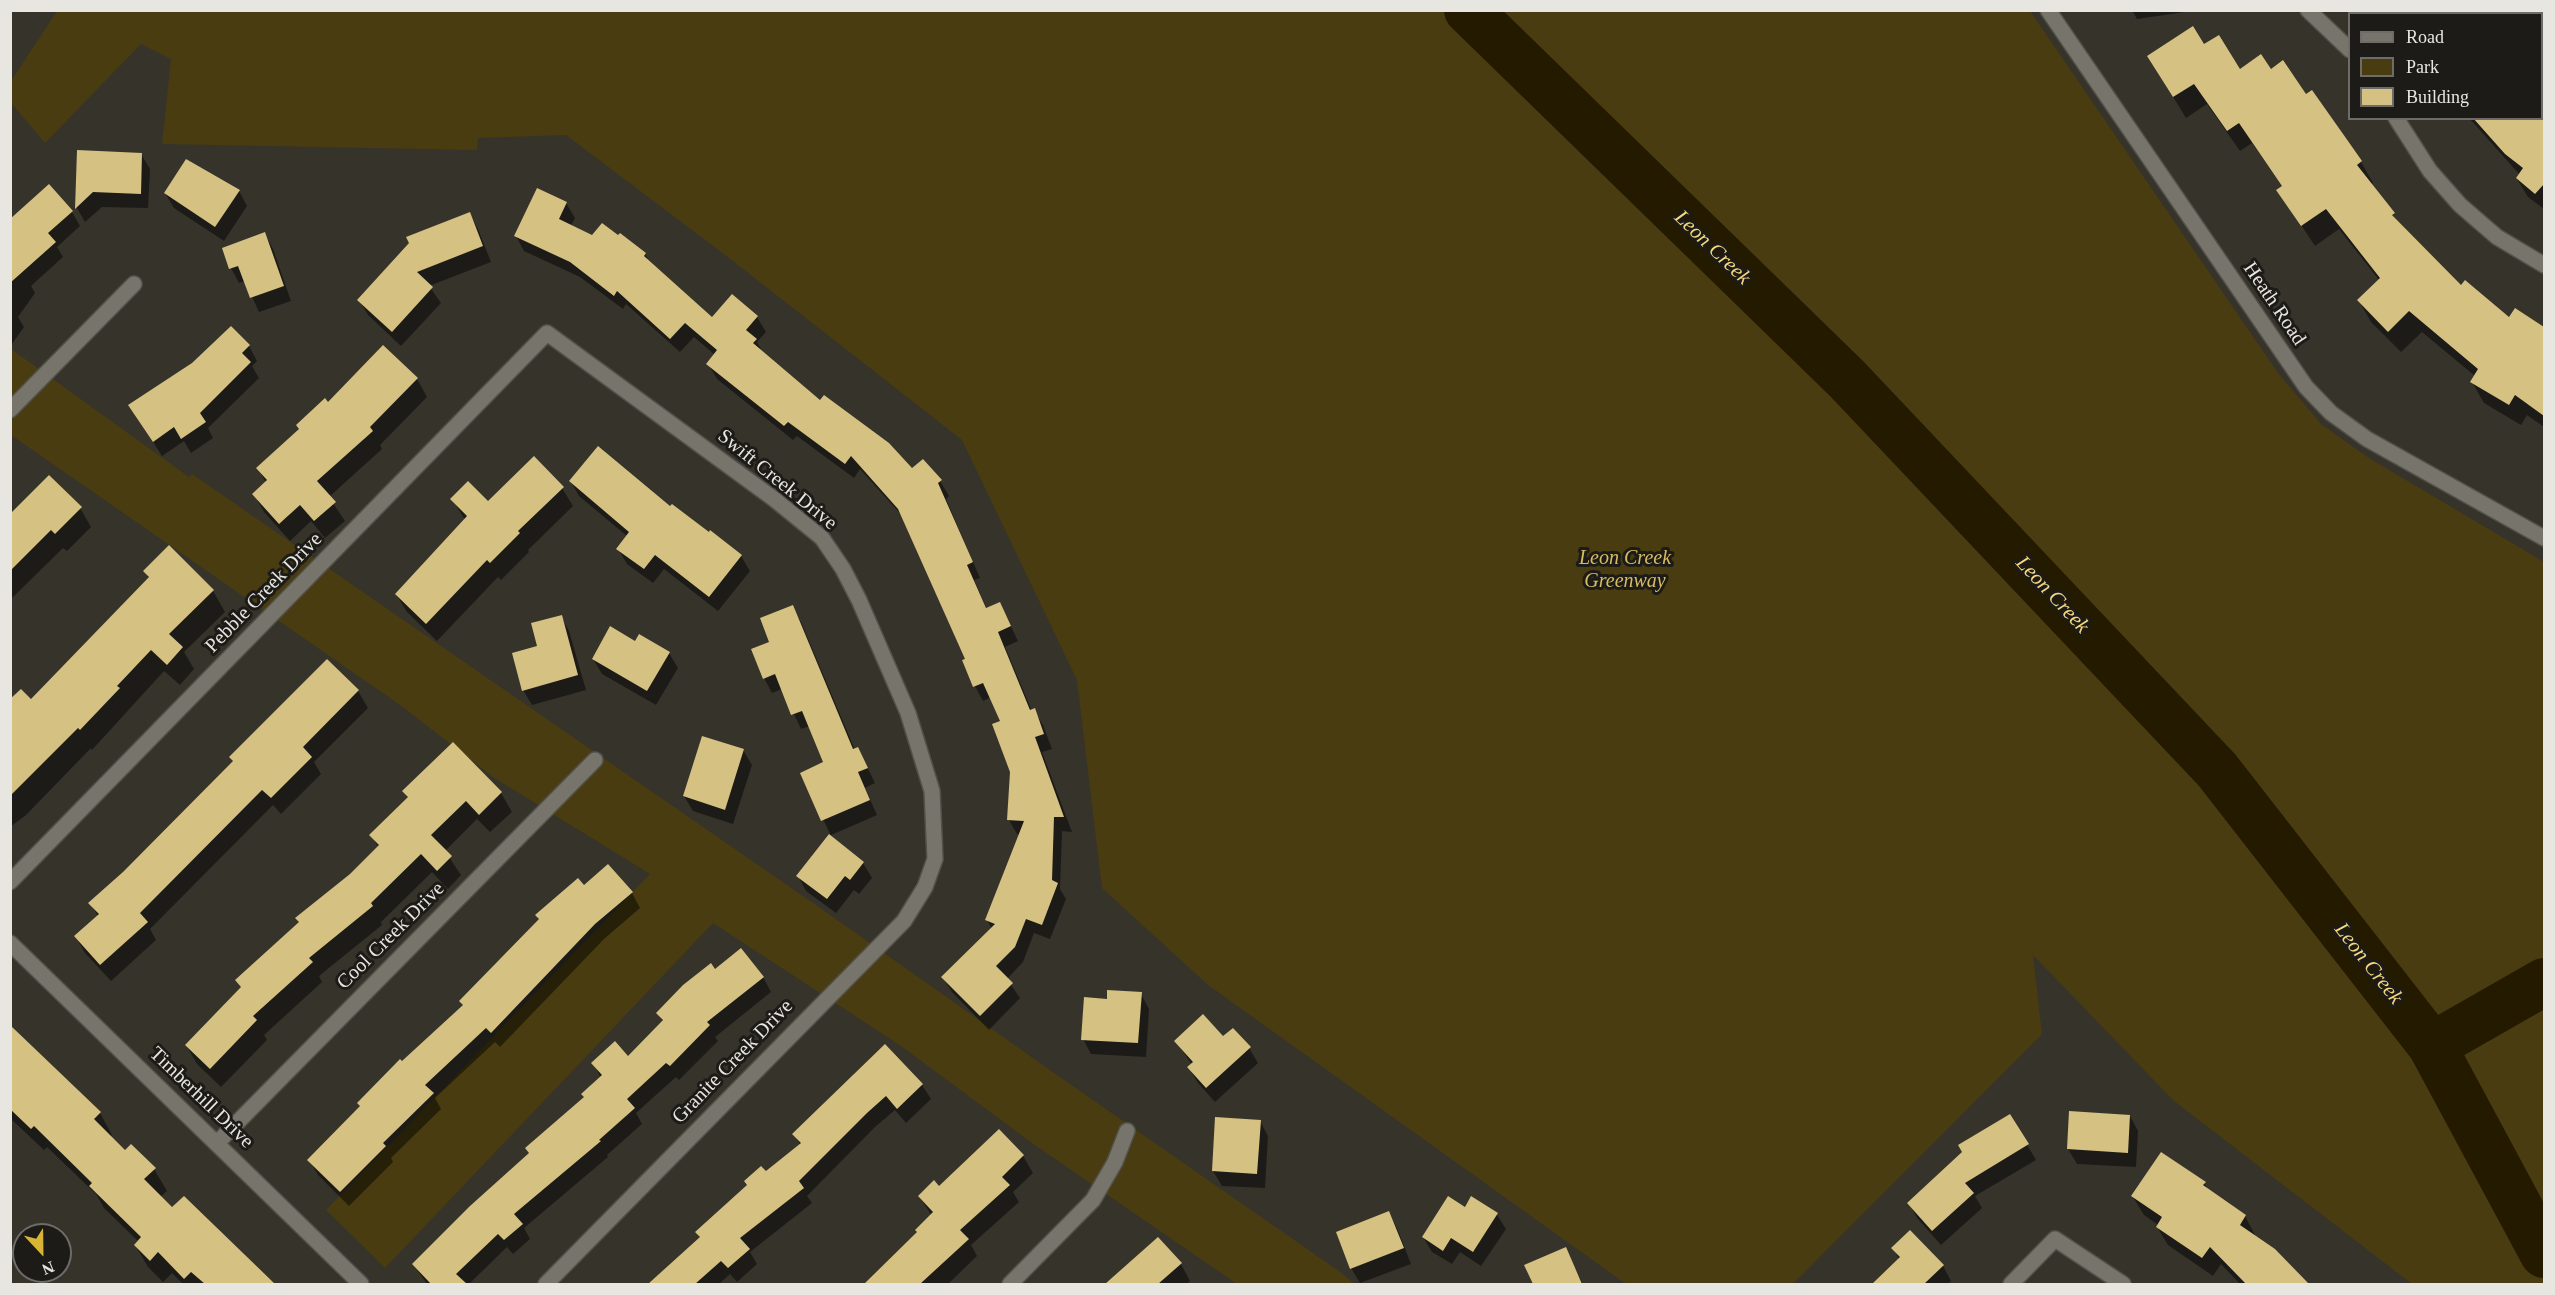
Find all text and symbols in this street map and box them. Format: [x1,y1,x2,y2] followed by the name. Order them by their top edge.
[2348,12,2543,120] legend
[2406,27,2444,47] text: Road
[2406,57,2439,77] text: Park
[2406,87,2469,107] text: Building
[1668,205,1756,291] water label: Leon Creek
[2237,258,2311,350] street label: Heath Road
[712,425,842,535] street label: Swift Creek Drive
[201,528,327,658] street label: Pebble Creek Drive
[1579,547,1671,594] park label: Leon Creek Greenway
[2010,551,2094,639] water label: Leon Creek
[332,877,450,995] street label: Cool Creek Drive
[2328,918,2408,1010] water label: Leon Creek
[668,995,798,1129] street label: Granite Creek Drive
[144,1042,258,1154] street label: Timberhill Drive
[12,1223,72,1283] north arrow
[40,1258,57,1278] text: N

